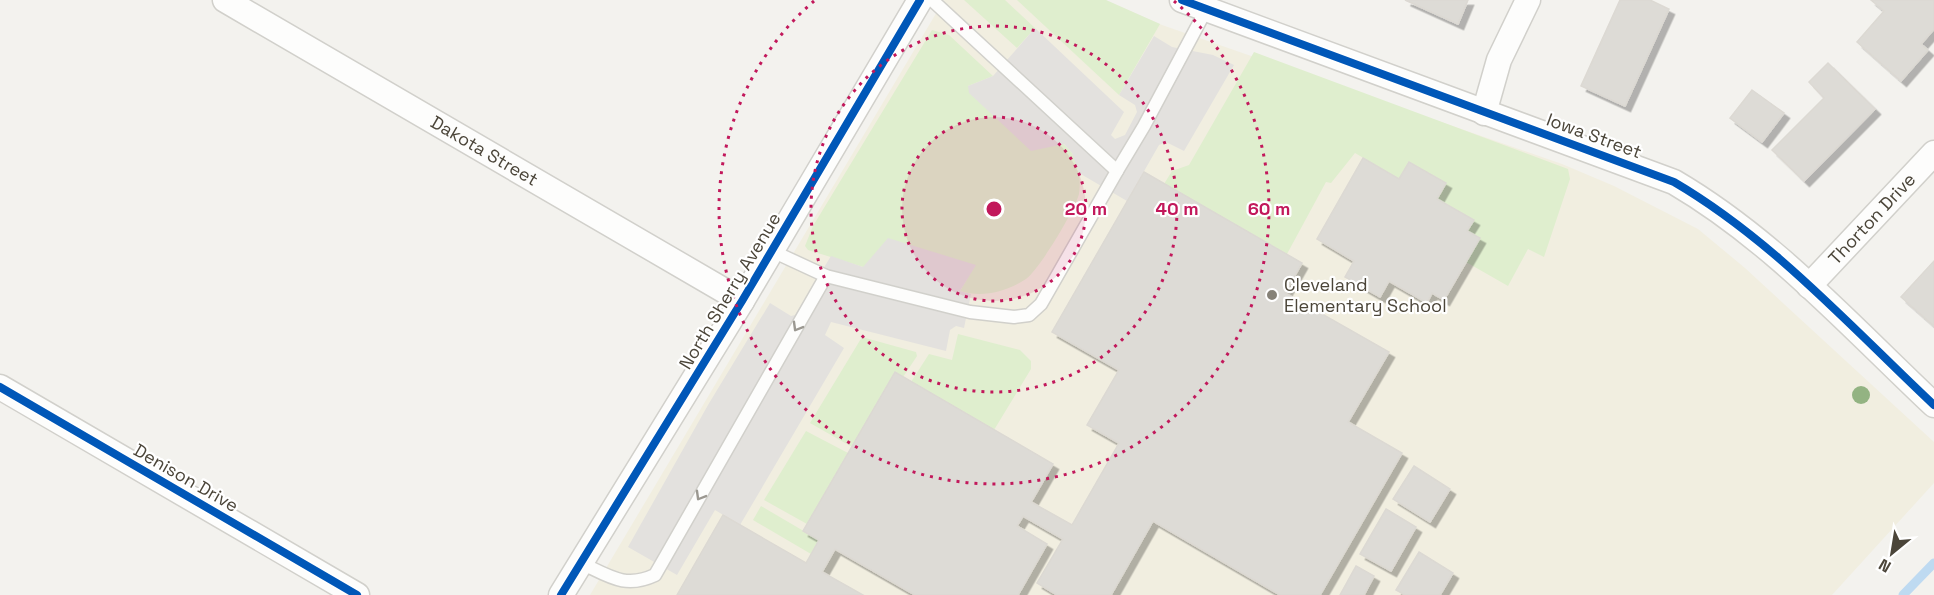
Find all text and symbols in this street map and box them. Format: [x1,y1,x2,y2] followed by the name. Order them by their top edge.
[1543,108,1645,163] street label: Iowa Street
[427,110,542,191] street label: Dakota Street
[1823,168,1920,269] street label: Thorton Drive
[1065,197,1107,220] text: 20 m
[1155,197,1199,220] text: 40 m
[1248,197,1290,220] text: 60 m
[984,199,1004,219] centre of rings
[674,208,786,373] street label: North Sherry Avenue
[1284,273,1447,317] place label: Cleveland Elementary School
[1265,288,1279,302] marker: Cleveland Elementary School
[793,321,804,331] one-way arrow
[130,438,243,517] street label: Denison Drive
[696,490,707,500] one-way arrow
[1862,523,1922,583] north arrow
[1875,554,1895,577] text: N

